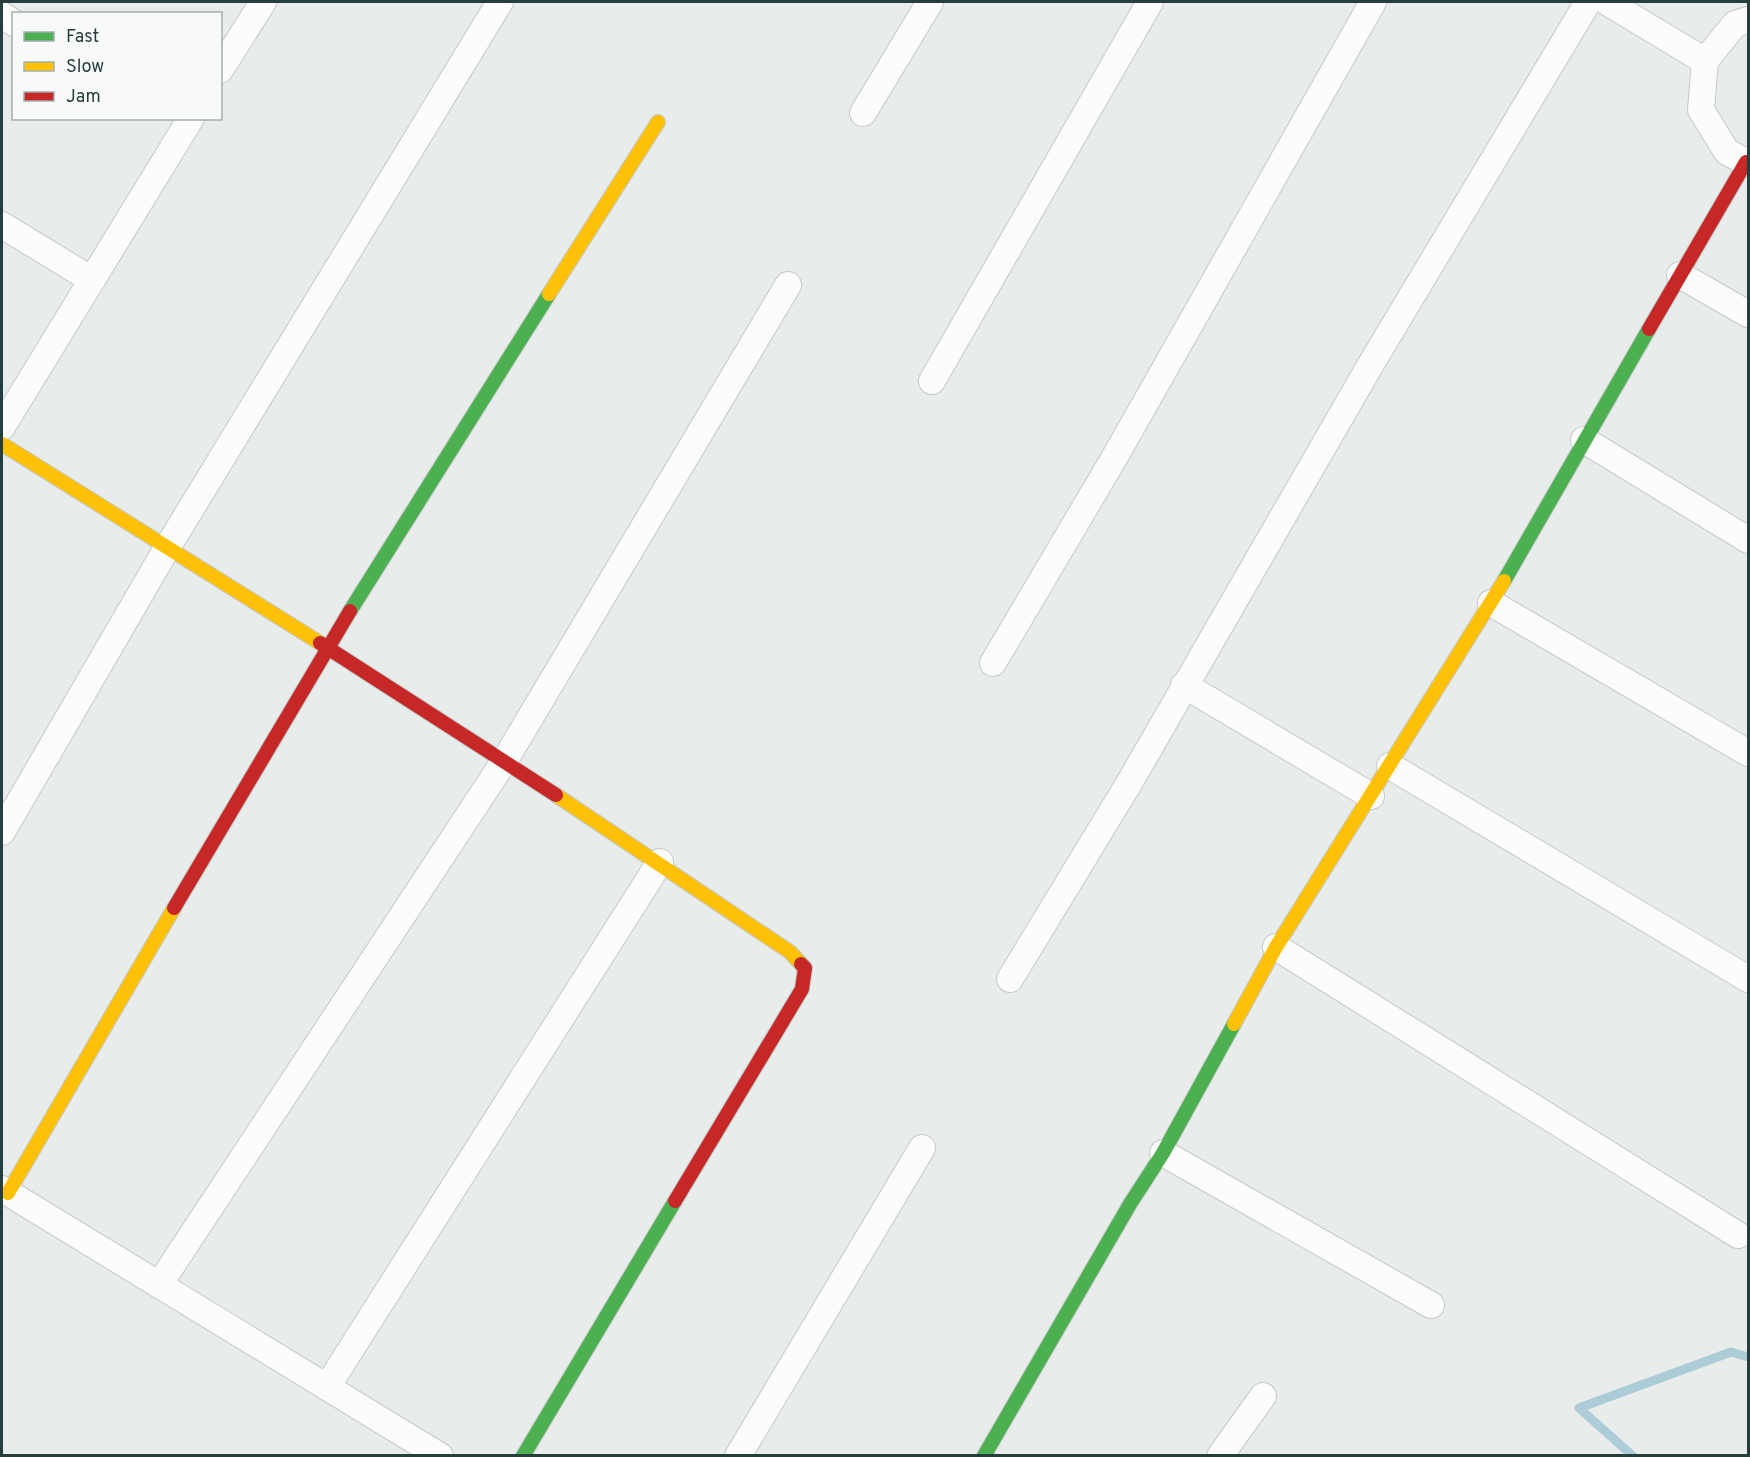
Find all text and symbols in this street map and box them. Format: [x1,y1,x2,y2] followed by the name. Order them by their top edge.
[12,12,222,120] legend
[66,26,99,49] text: Fast
[66,56,104,79] text: Slow
[66,86,101,109] text: Jam

